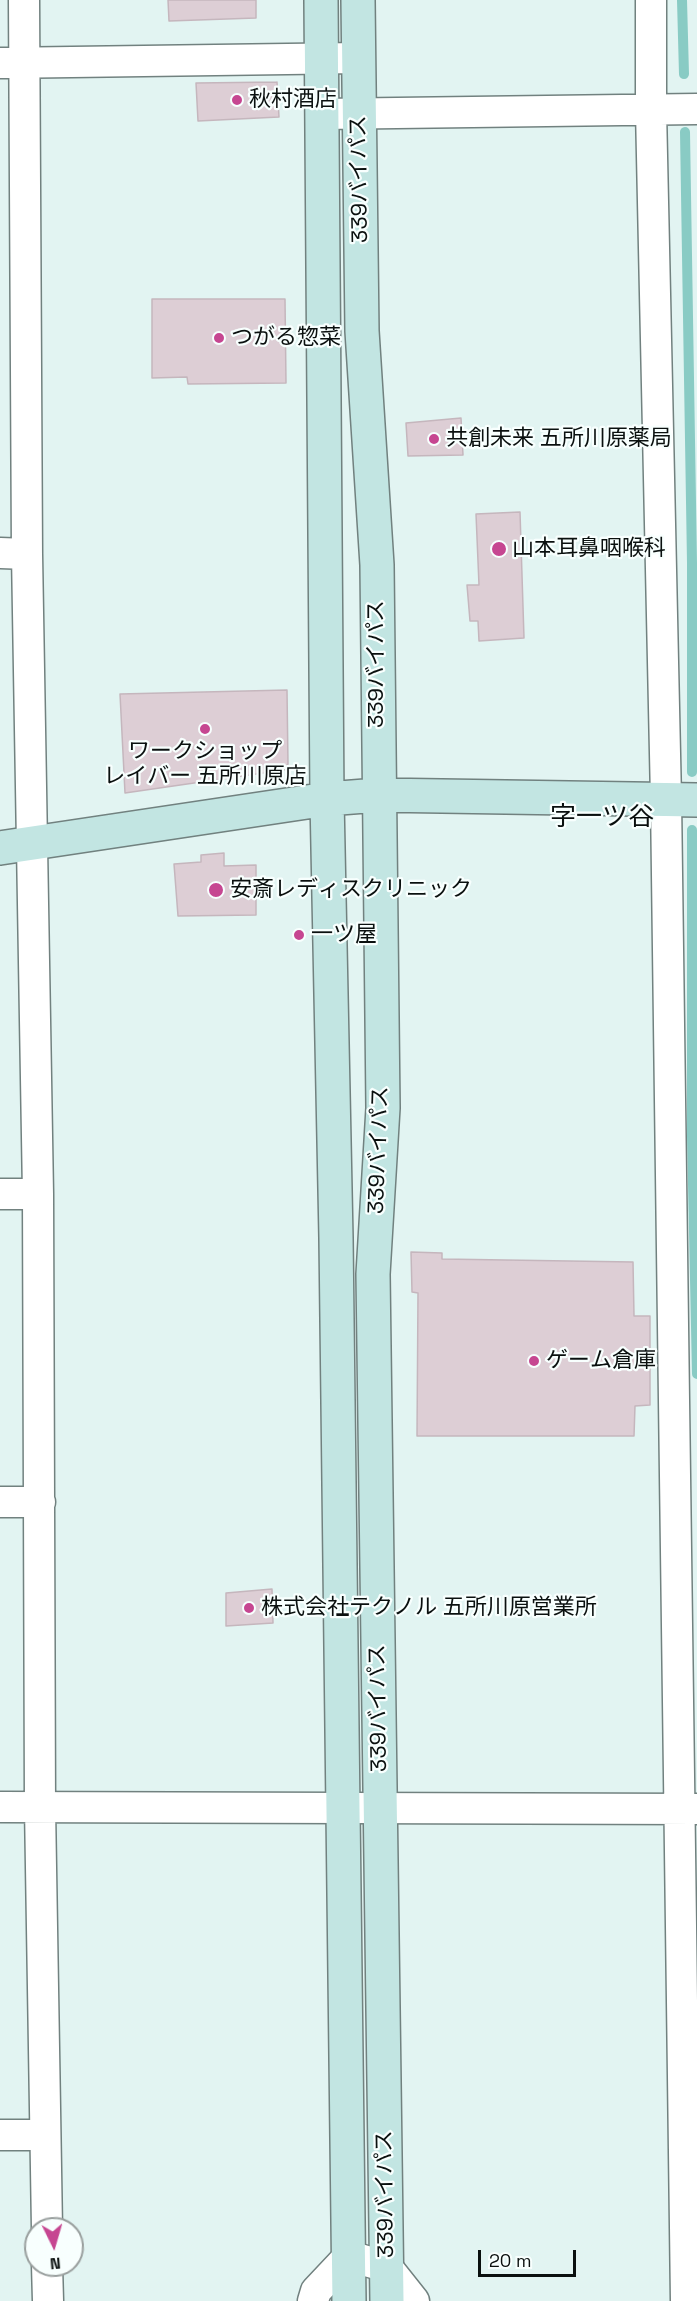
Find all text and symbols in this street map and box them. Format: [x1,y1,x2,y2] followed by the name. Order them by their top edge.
[249,87,337,113] place label: 秋村酒店
[230,93,244,107] marker: 秋村酒店
[346,115,374,243] street label: 339バイパス
[231,325,341,351] place label: つがる惣菜
[212,331,226,345] marker: つがる惣菜
[446,426,672,452] place label: 共創未来 五所川原薬局
[427,432,441,446] marker: 共創未来 五所川原薬局
[512,536,666,562] place label: 山本耳鼻咽喉科
[490,540,508,558] marker: 山本耳鼻咽喉科
[364,600,390,728] street label: 339バイパス
[198,722,212,736] marker: ワークショップ レイバー 五所川原店
[103,739,307,790] place label: ワークショップ レイバー 五所川原店
[550,802,654,834] district label: 字一ツ谷
[230,877,472,903] place label: 安斎レディスクリニック
[207,881,225,899] marker: 安斎レディスクリニック
[311,922,377,948] place label: 一ツ屋
[292,928,306,942] marker: 一ツ屋
[364,1086,394,1214] street label: 339バイパス
[546,1348,656,1374] place label: ゲーム倉庫
[527,1354,541,1368] marker: ゲーム倉庫
[261,1595,597,1621] place label: 株式会社テクノル 五所川原営業所
[242,1601,256,1615] marker: 株式会社テクノル 五所川原営業所
[365,1644,393,1772] street label: 339バイパス
[372,2130,400,2258] street label: 339バイパス
[24,2217,84,2277] north arrow
[481,2238,578,2276] scale bar
[489,2249,532,2272] text: 20 m
[49,2253,62,2274] text: N

